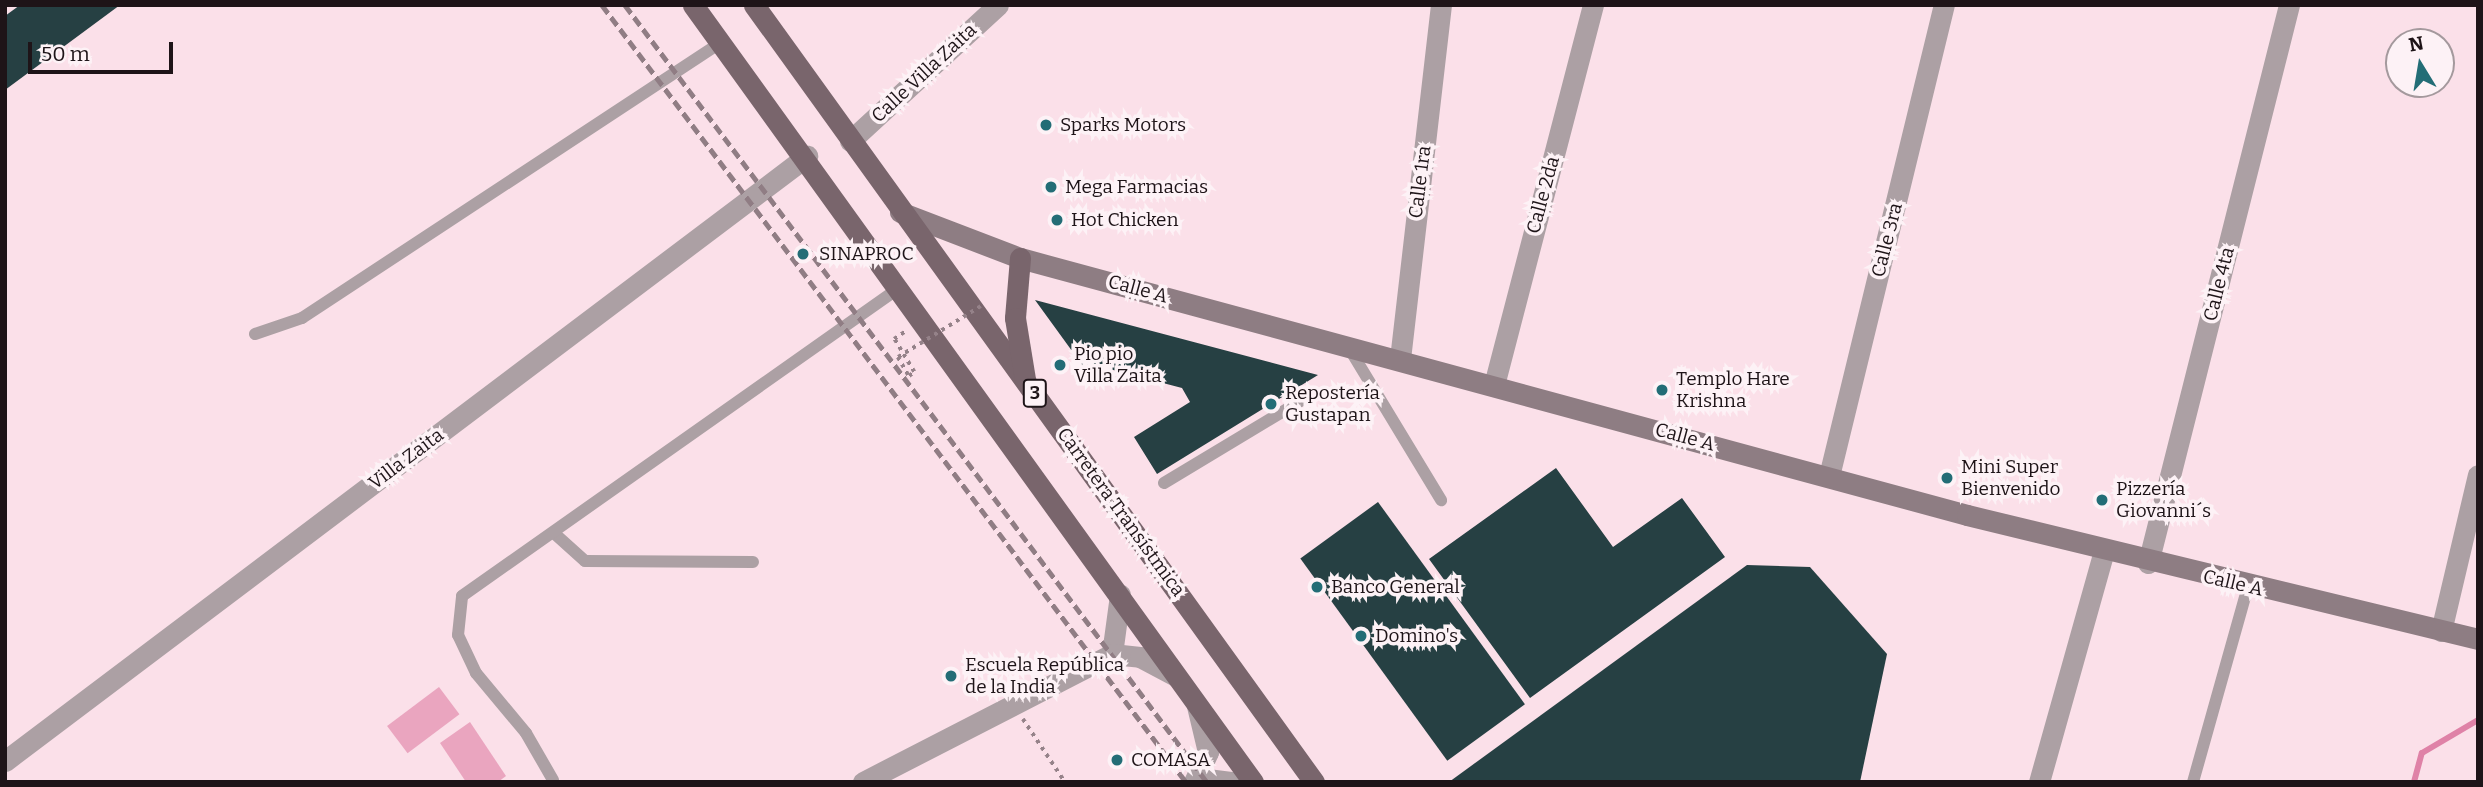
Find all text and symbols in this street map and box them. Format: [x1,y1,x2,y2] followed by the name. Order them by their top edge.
[867,19,981,127] street label: Calle Villa Zaita
[32,28,177,72] scale bar
[2385,28,2455,98] north arrow
[2407,31,2426,57] text: N
[41,41,90,67] text: 50 m
[1060,114,1186,136] place label: Sparks Motors
[1038,117,1054,133] marker: Sparks Motors
[1404,144,1436,220] street label: Calle 1ra
[1522,154,1564,236] street label: Calle 2da
[1065,176,1208,198] place label: Mega Farmacias
[1043,179,1059,195] marker: Mega Farmacias
[1867,200,1907,280] street label: Calle 3ra
[1071,209,1179,231] place label: Hot Chicken
[1049,212,1065,228] marker: Hot Chicken
[819,243,914,265] place label: SINAPROC
[793,244,813,264] marker: SINAPROC
[2199,245,2239,323] street label: Calle 4ta
[1106,270,1170,308] street label: Calle A
[1074,343,1162,387] place label: Pio pio Villa Zaita
[1052,357,1068,373] marker: Pio pio Villa Zaita
[1676,368,1790,412] place label: Templo Hare Krishna
[1023,379,1047,408] road number: 3
[1285,382,1380,426] place label: Repostería Gustapan
[1654,382,1670,398] marker: Templo Hare Krishna
[1263,396,1279,412] marker: Repostería Gustapan
[1653,418,1717,456] street label: Calle A
[1052,423,1190,601] street label: Carretera Transístmica
[364,424,448,494] street label: Villa Zaita
[1961,456,2060,500] place label: Mini Super Bienvenido
[1939,470,1955,486] marker: Mini Super Bienvenido
[2116,478,2211,522] place label: Pizzería Giovanni´s
[2094,492,2110,508] marker: Pizzería Giovanni´s
[2201,565,2265,601] street label: Calle A
[1331,576,1460,598] place label: Banco General
[1309,579,1325,595] marker: Banco General
[1375,625,1458,647] place label: Domino's
[1353,628,1369,644] marker: Domino's
[965,654,1124,698] place label: Escuela República de la India
[943,668,959,684] marker: Escuela República de la India
[1131,749,1210,771] place label: COMASA
[1109,752,1125,768] marker: COMASA

